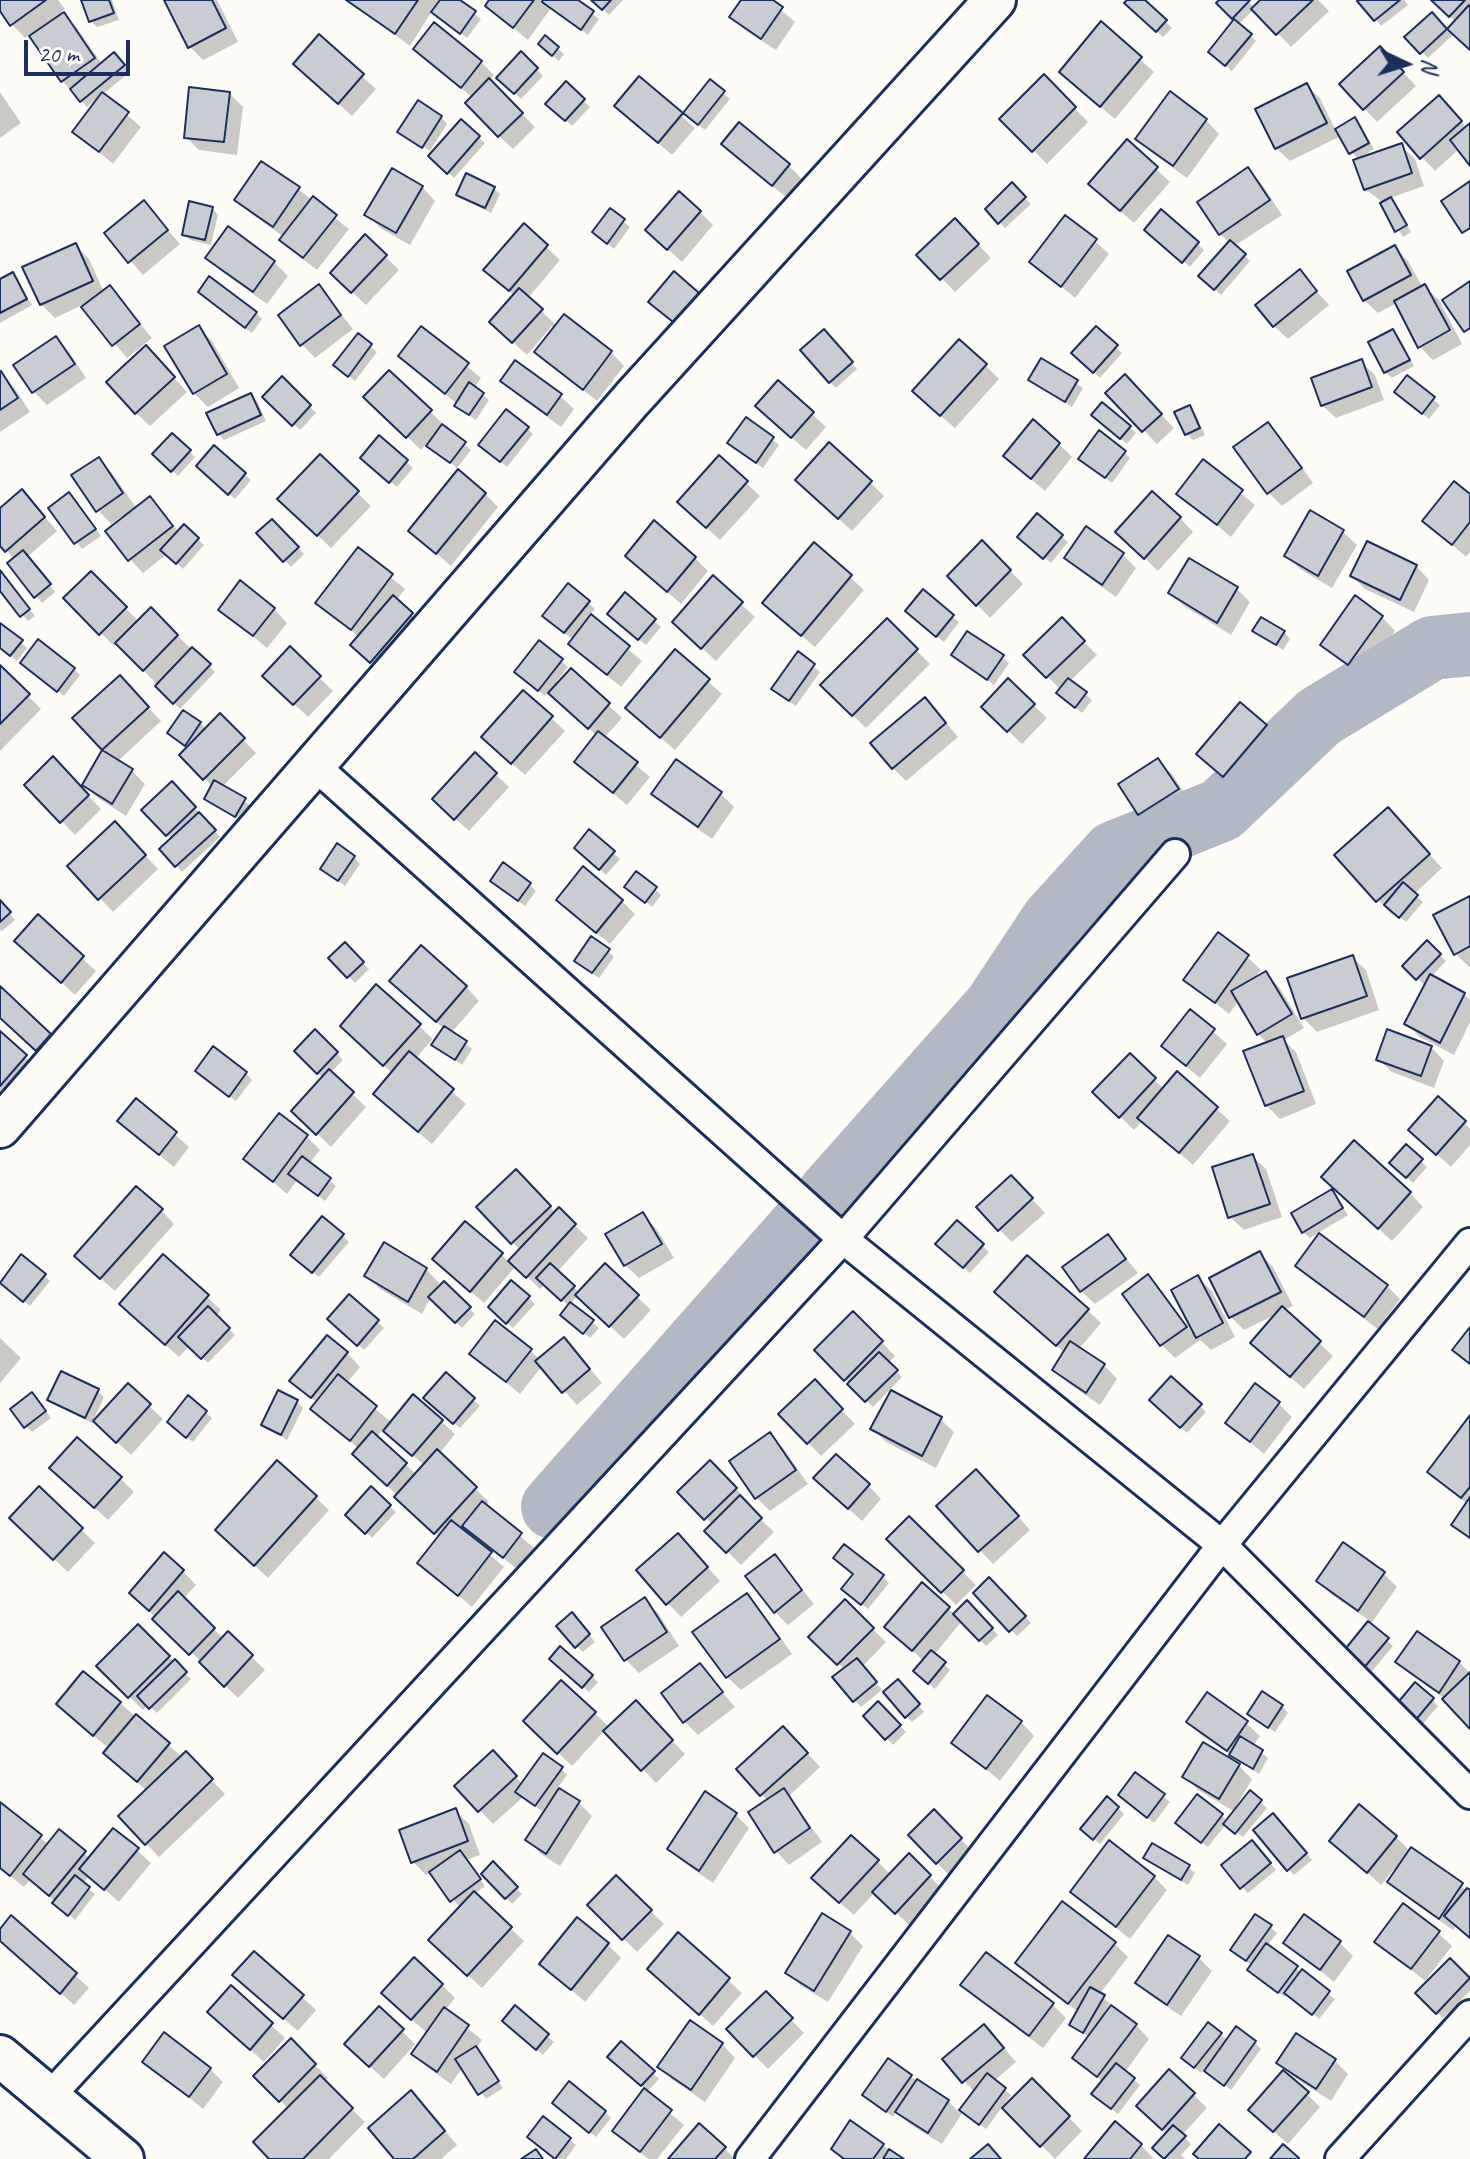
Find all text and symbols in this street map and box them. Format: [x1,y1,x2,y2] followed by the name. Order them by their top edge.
[28,24,134,74] scale bar
[1366,24,1446,104] north arrow
[38,39,79,69] text: 20 m
[1416,58,1444,73] text: N

